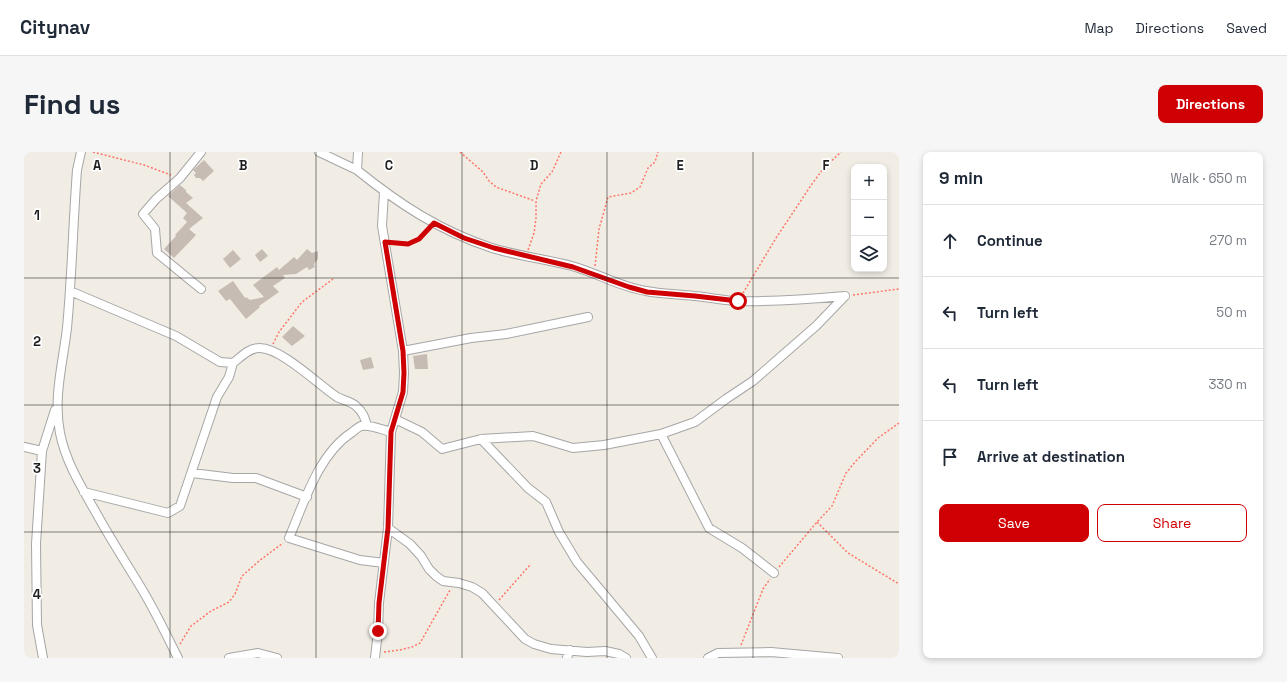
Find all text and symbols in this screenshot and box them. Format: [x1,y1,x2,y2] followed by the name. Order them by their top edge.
[20,15,90,40] text: Citynav
[1084,19,1114,37] text: Map
[1136,19,1204,37] text: Directions
[1226,19,1267,37] text: Saved
[1158,85,1263,123] button: Directions
[24,86,121,122] text: Find us
[93,157,102,174] text: A
[239,157,248,174] text: B
[385,157,393,174] text: C
[530,157,539,174] text: D
[676,157,684,174] text: E
[823,157,830,174] text: F
[851,164,887,272] map controls
[851,164,887,200] button: +
[939,167,983,189] text: 9 min
[1170,170,1247,187] text: Walk · 650 m
[851,200,887,236] button: −
[34,207,40,224] text: 1
[939,230,961,252] icon: ahead
[977,231,1043,250] text: Continue
[1209,232,1247,249] text: 270 m
[851,236,887,272] button: layers
[729,292,747,310] route start
[939,302,961,324] icon: left
[977,303,1039,322] text: Turn left
[1216,304,1247,321] text: 50 m
[33,333,41,350] text: 2
[939,374,961,396] icon: left
[977,375,1039,394] text: Turn left
[1208,376,1247,393] text: 330 m
[939,446,961,468] icon: arrive
[977,447,1125,466] text: Arrive at destination
[33,460,41,477] text: 3
[939,504,1089,542] button: Save
[1097,504,1247,542] button: Share
[33,586,41,603] text: 4
[369,622,387,640] route end

